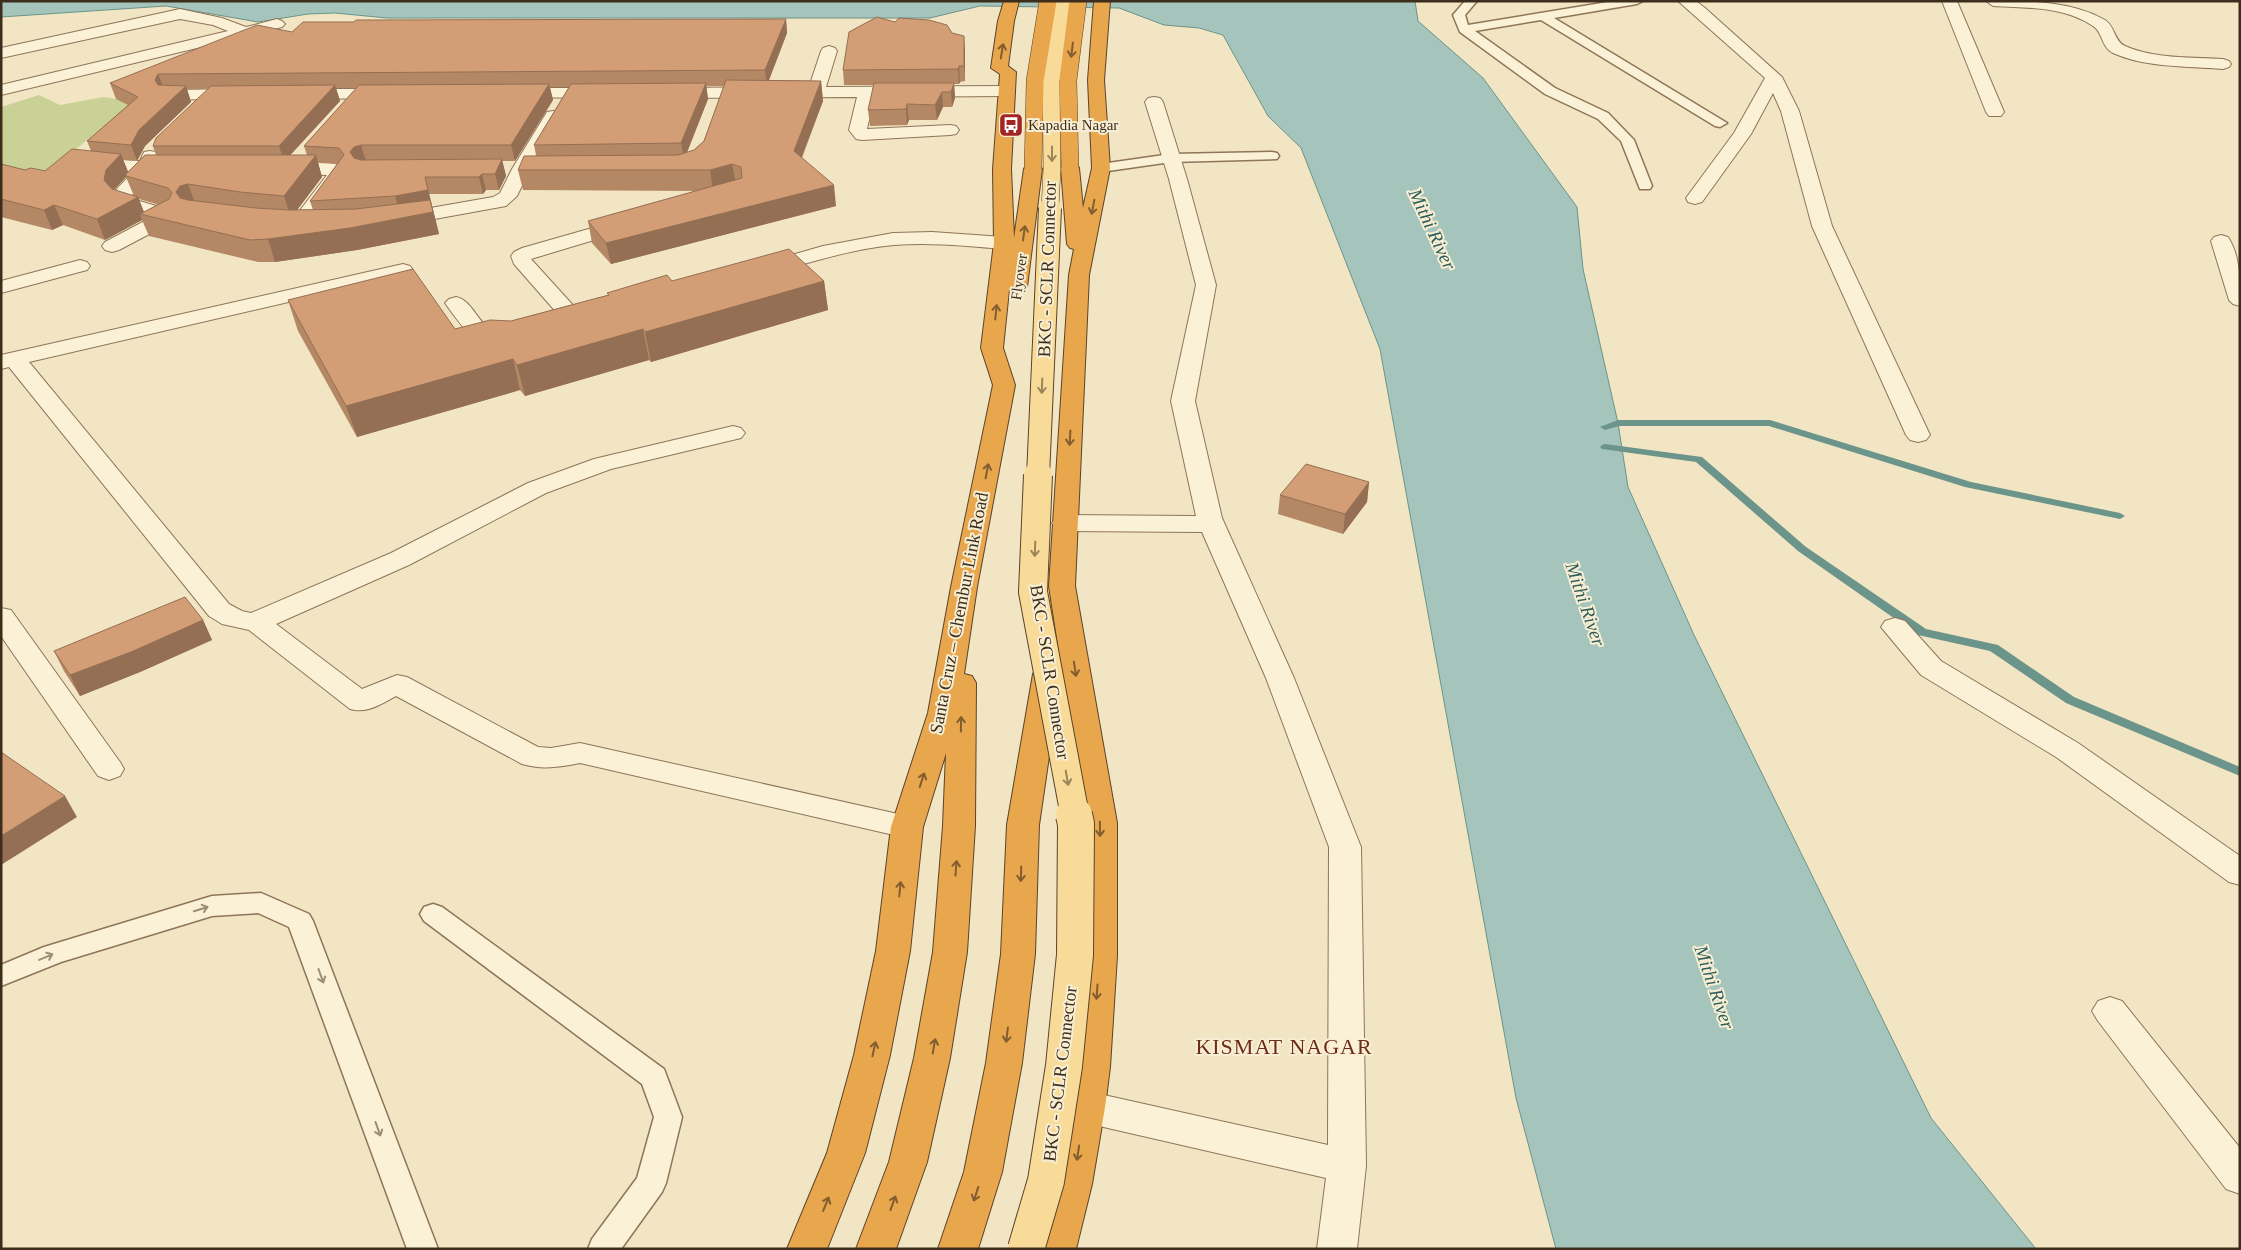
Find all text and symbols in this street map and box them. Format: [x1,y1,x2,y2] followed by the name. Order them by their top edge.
[1067,41,1077,57] one-way arrow
[997,43,1007,59] one-way arrow
[998,112,1024,138] bus stop icon: Kapadia Nagar
[1028,117,1118,133] place label: Kapadia Nagar
[1047,146,1057,162] one-way arrow
[1034,180,1060,358] street label: BKC - SCLR Connector
[1404,184,1461,274] water label: Mithi River
[1088,199,1097,215] one-way arrow
[1020,225,1030,241] one-way arrow
[1008,253,1030,301] street label: Flyover
[991,304,1001,320] one-way arrow
[1038,378,1047,394] one-way arrow
[1066,430,1075,446] one-way arrow
[983,463,992,479] one-way arrow
[926,491,992,735] street label: Santa Cruz – Chembur Link Road
[1031,541,1040,557] one-way arrow
[1561,559,1610,649] water label: Mithi River
[1026,583,1074,761] street label: BKC - SCLR Connector
[1071,661,1081,677] one-way arrow
[956,717,966,733] one-way arrow
[1063,770,1073,786] one-way arrow
[917,773,927,789] one-way arrow
[1096,821,1105,837] one-way arrow
[951,860,961,876] one-way arrow
[1016,865,1026,881] one-way arrow
[895,881,905,897] one-way arrow
[193,904,209,914] one-way arrow
[1690,942,1739,1032] water label: Mithi River
[38,951,53,961] one-way arrow
[317,968,326,984] one-way arrow
[1093,984,1102,1000] one-way arrow
[1039,985,1081,1163] street label: BKC - SCLR Connector
[1002,1027,1012,1043] one-way arrow
[1195,1034,1373,1059] district label: KISMAT NAGAR
[929,1039,939,1055] one-way arrow
[869,1041,879,1057] one-way arrow
[374,1120,383,1136] one-way arrow
[1073,1145,1083,1161] one-way arrow
[971,1186,980,1202] one-way arrow
[889,1196,898,1211] one-way arrow
[821,1197,831,1212] one-way arrow

